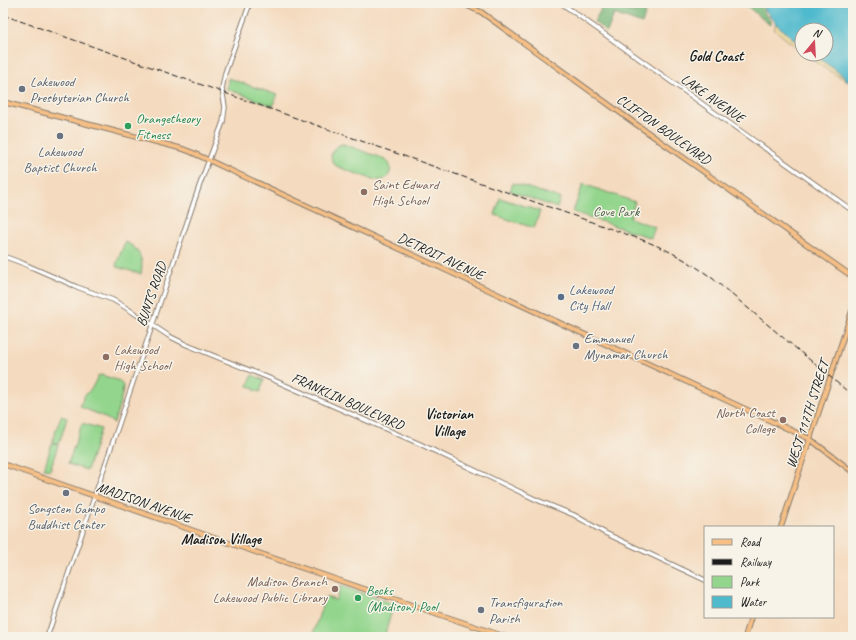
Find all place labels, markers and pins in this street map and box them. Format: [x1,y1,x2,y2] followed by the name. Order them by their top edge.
[30,73,130,106] place label: Lakewood Presbyterian Church
[17,84,27,94] marker: Lakewood Presbyterian Church
[136,110,201,143] place label: Orangetheory Fitness
[123,121,133,131] marker: Orangetheory Fitness
[55,131,65,141] marker: Lakewood Baptist Church
[23,143,97,176] place label: Lakewood Baptist Church
[372,176,441,209] place label: Saint Edward High School
[359,187,369,197] marker: Saint Edward High School
[569,281,616,314] place label: Lakewood City Hall
[556,292,566,302] marker: Lakewood City Hall
[584,330,668,363] place label: Emmanuel Mynamar Church
[114,341,173,374] place label: Lakewood High School
[571,341,581,351] marker: Emmanuel Mynamar Church
[101,352,111,362] marker: Lakewood High School
[715,404,776,437] place label: North Coast College
[778,415,788,425] marker: North Coast College
[61,488,71,498] marker: Songsten Gampo Buddhist Center
[27,500,106,533] place label: Songsten Gampo Buddhist Center
[213,573,329,606] place label: Madison Branch Lakewood Public Library
[366,582,440,615] place label: Becks (Madison) Pool
[330,584,340,594] marker: Madison Branch Lakewood Public Library
[353,593,363,603] marker: Becks (Madison) Pool
[489,594,563,627] place label: Transfiguration Parish
[476,605,486,615] marker: Transfiguration Parish

